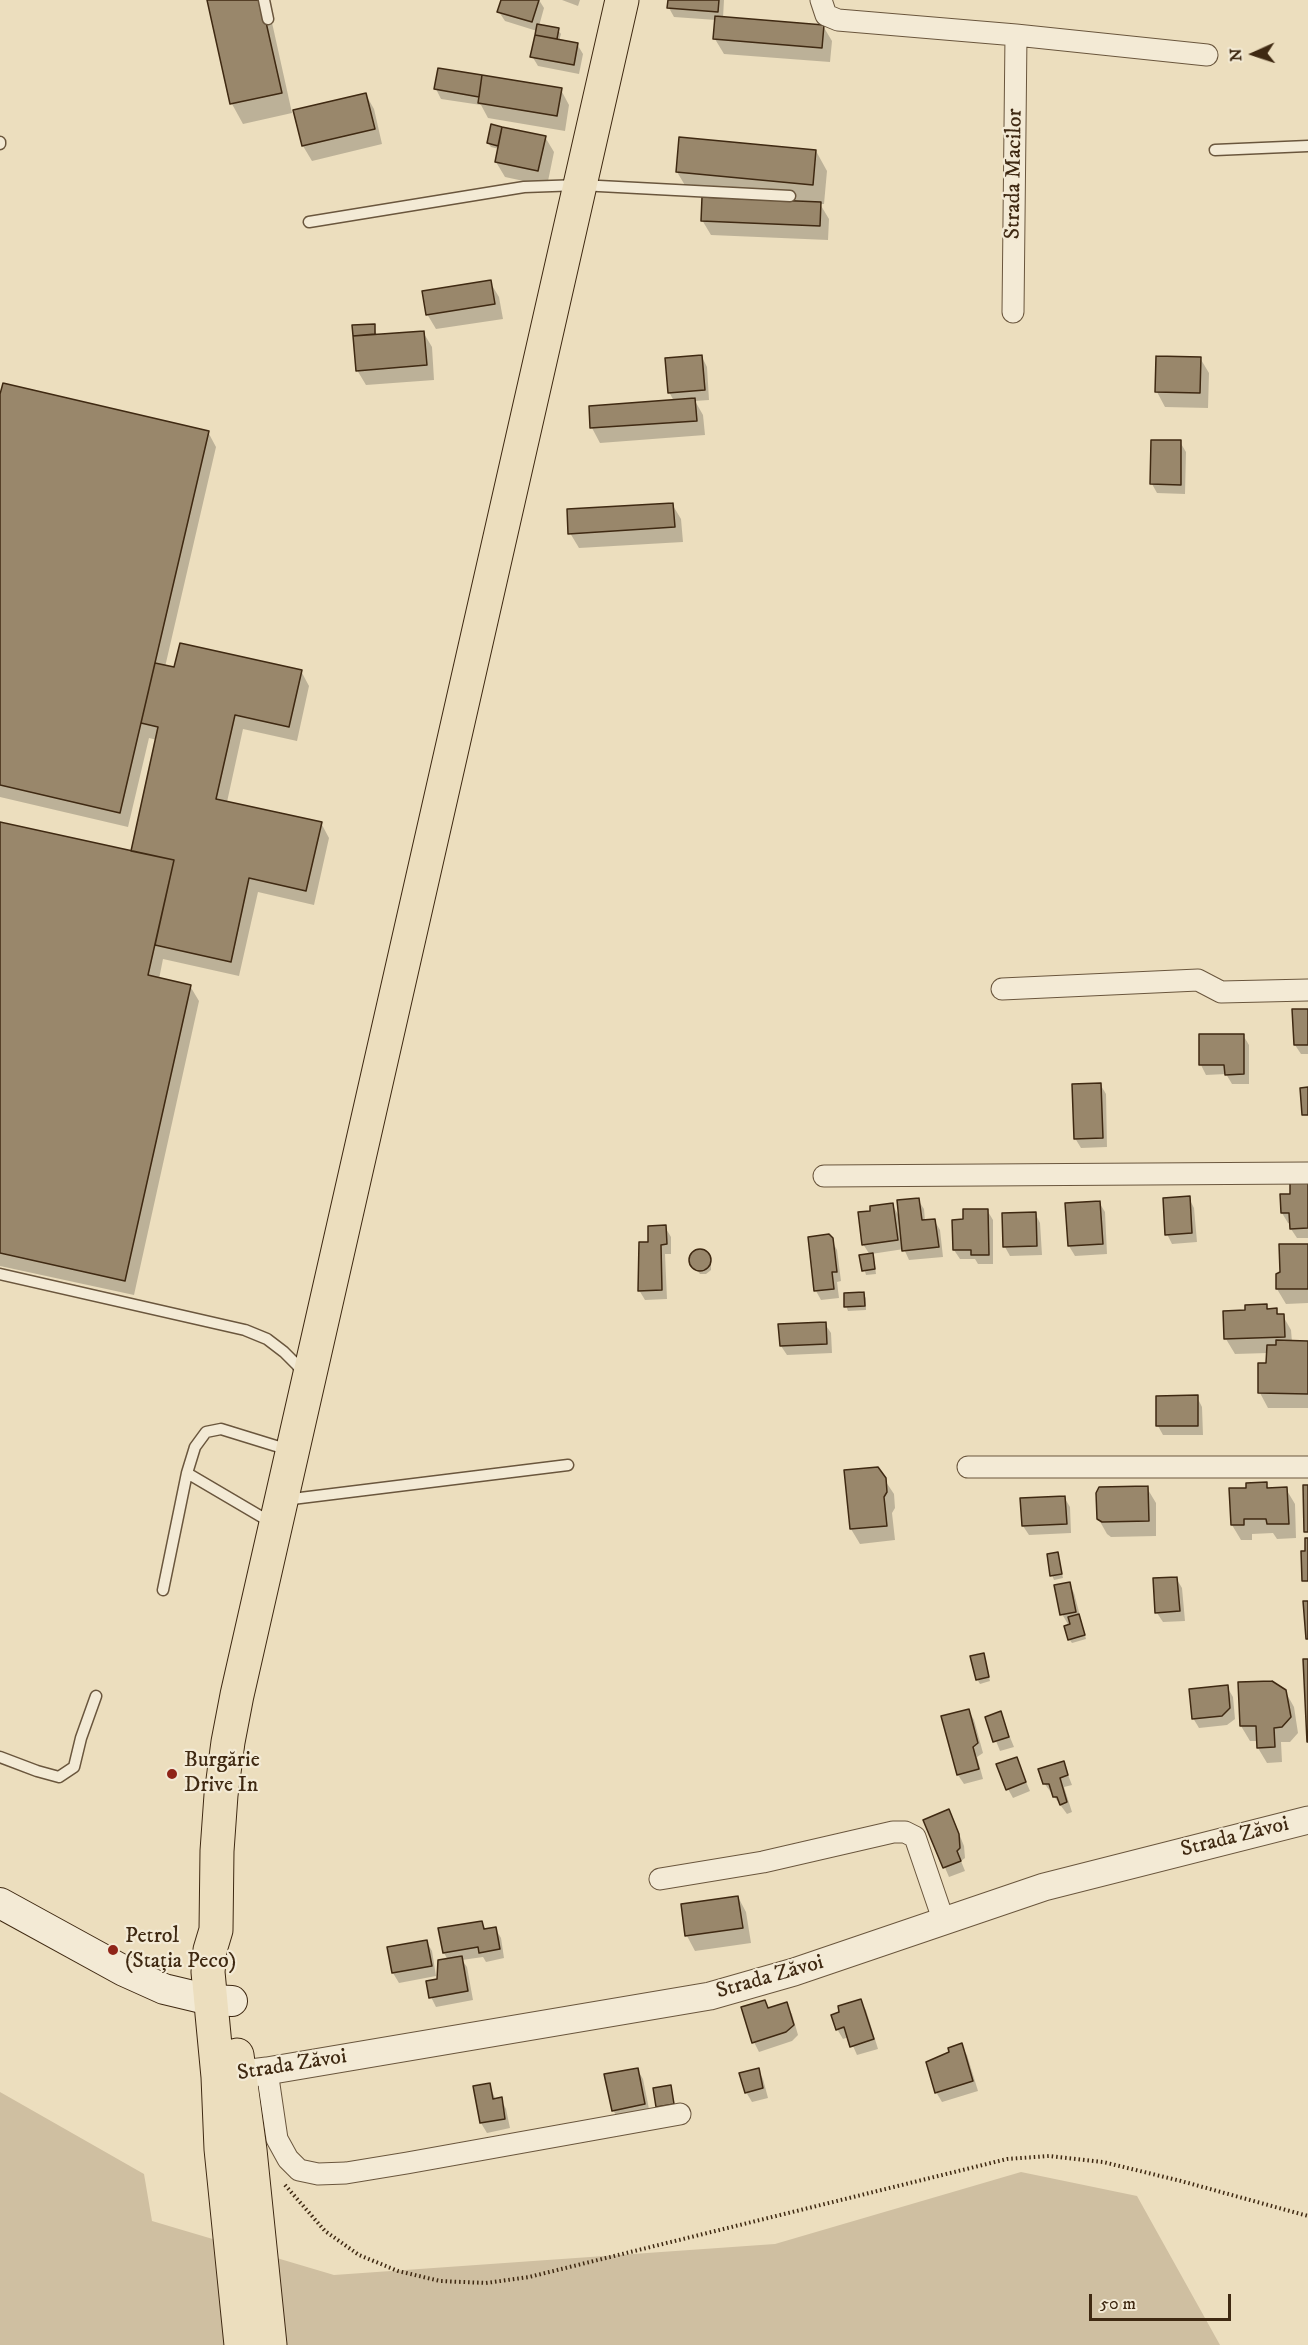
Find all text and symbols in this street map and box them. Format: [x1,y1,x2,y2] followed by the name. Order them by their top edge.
[1224,24,1284,84] north arrow
[1226,48,1246,62] text: N
[1001,108,1029,240] street label: Strada Macilor
[184,1748,260,1800] place label: Burgărie Drive In
[165,1767,179,1781] marker: Burgărie Drive In
[1178,1812,1292,1864] street label: Strada Zăvoi
[125,1924,236,1976] place label: Petrol (Stația Peco)
[106,1943,120,1957] marker: Petrol (Stația Peco)
[713,1950,827,2006] street label: Strada Zăvoi
[235,2044,349,2088] street label: Strada Zăvoi
[1092,2282,1234,2320] scale bar
[1100,2293,1136,2315] text: 50 m

